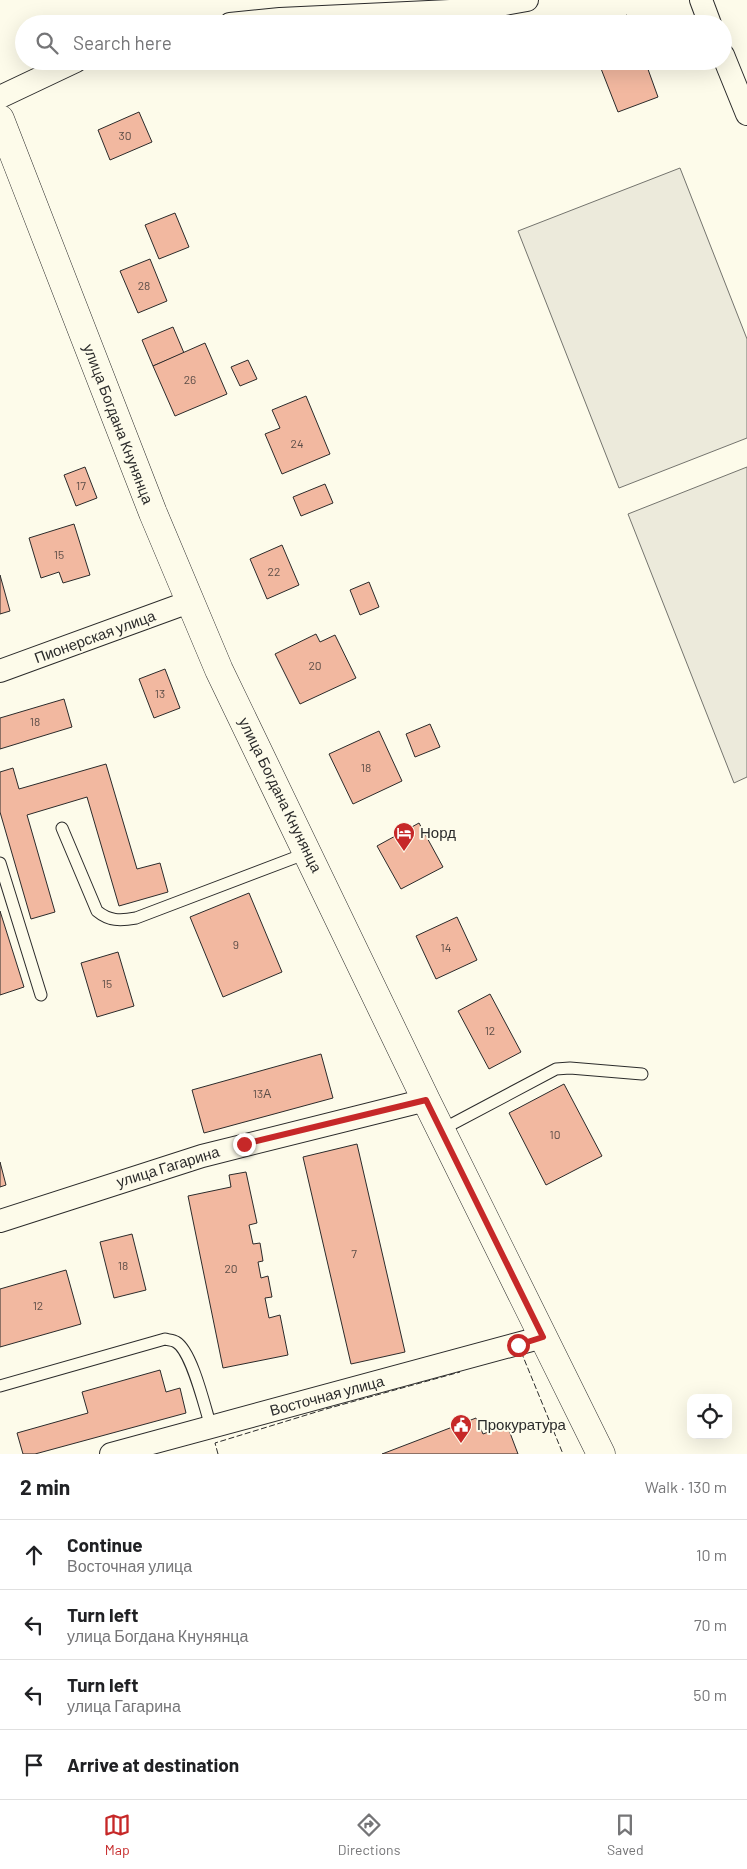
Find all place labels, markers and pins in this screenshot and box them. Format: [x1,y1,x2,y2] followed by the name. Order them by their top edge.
[392,821,416,852] hotel icon: Норд
[420,823,456,841] place label: Норд
[449,1413,473,1444] public building icon: Прокуратура
[477,1415,567,1433] place label: Прокуратура

